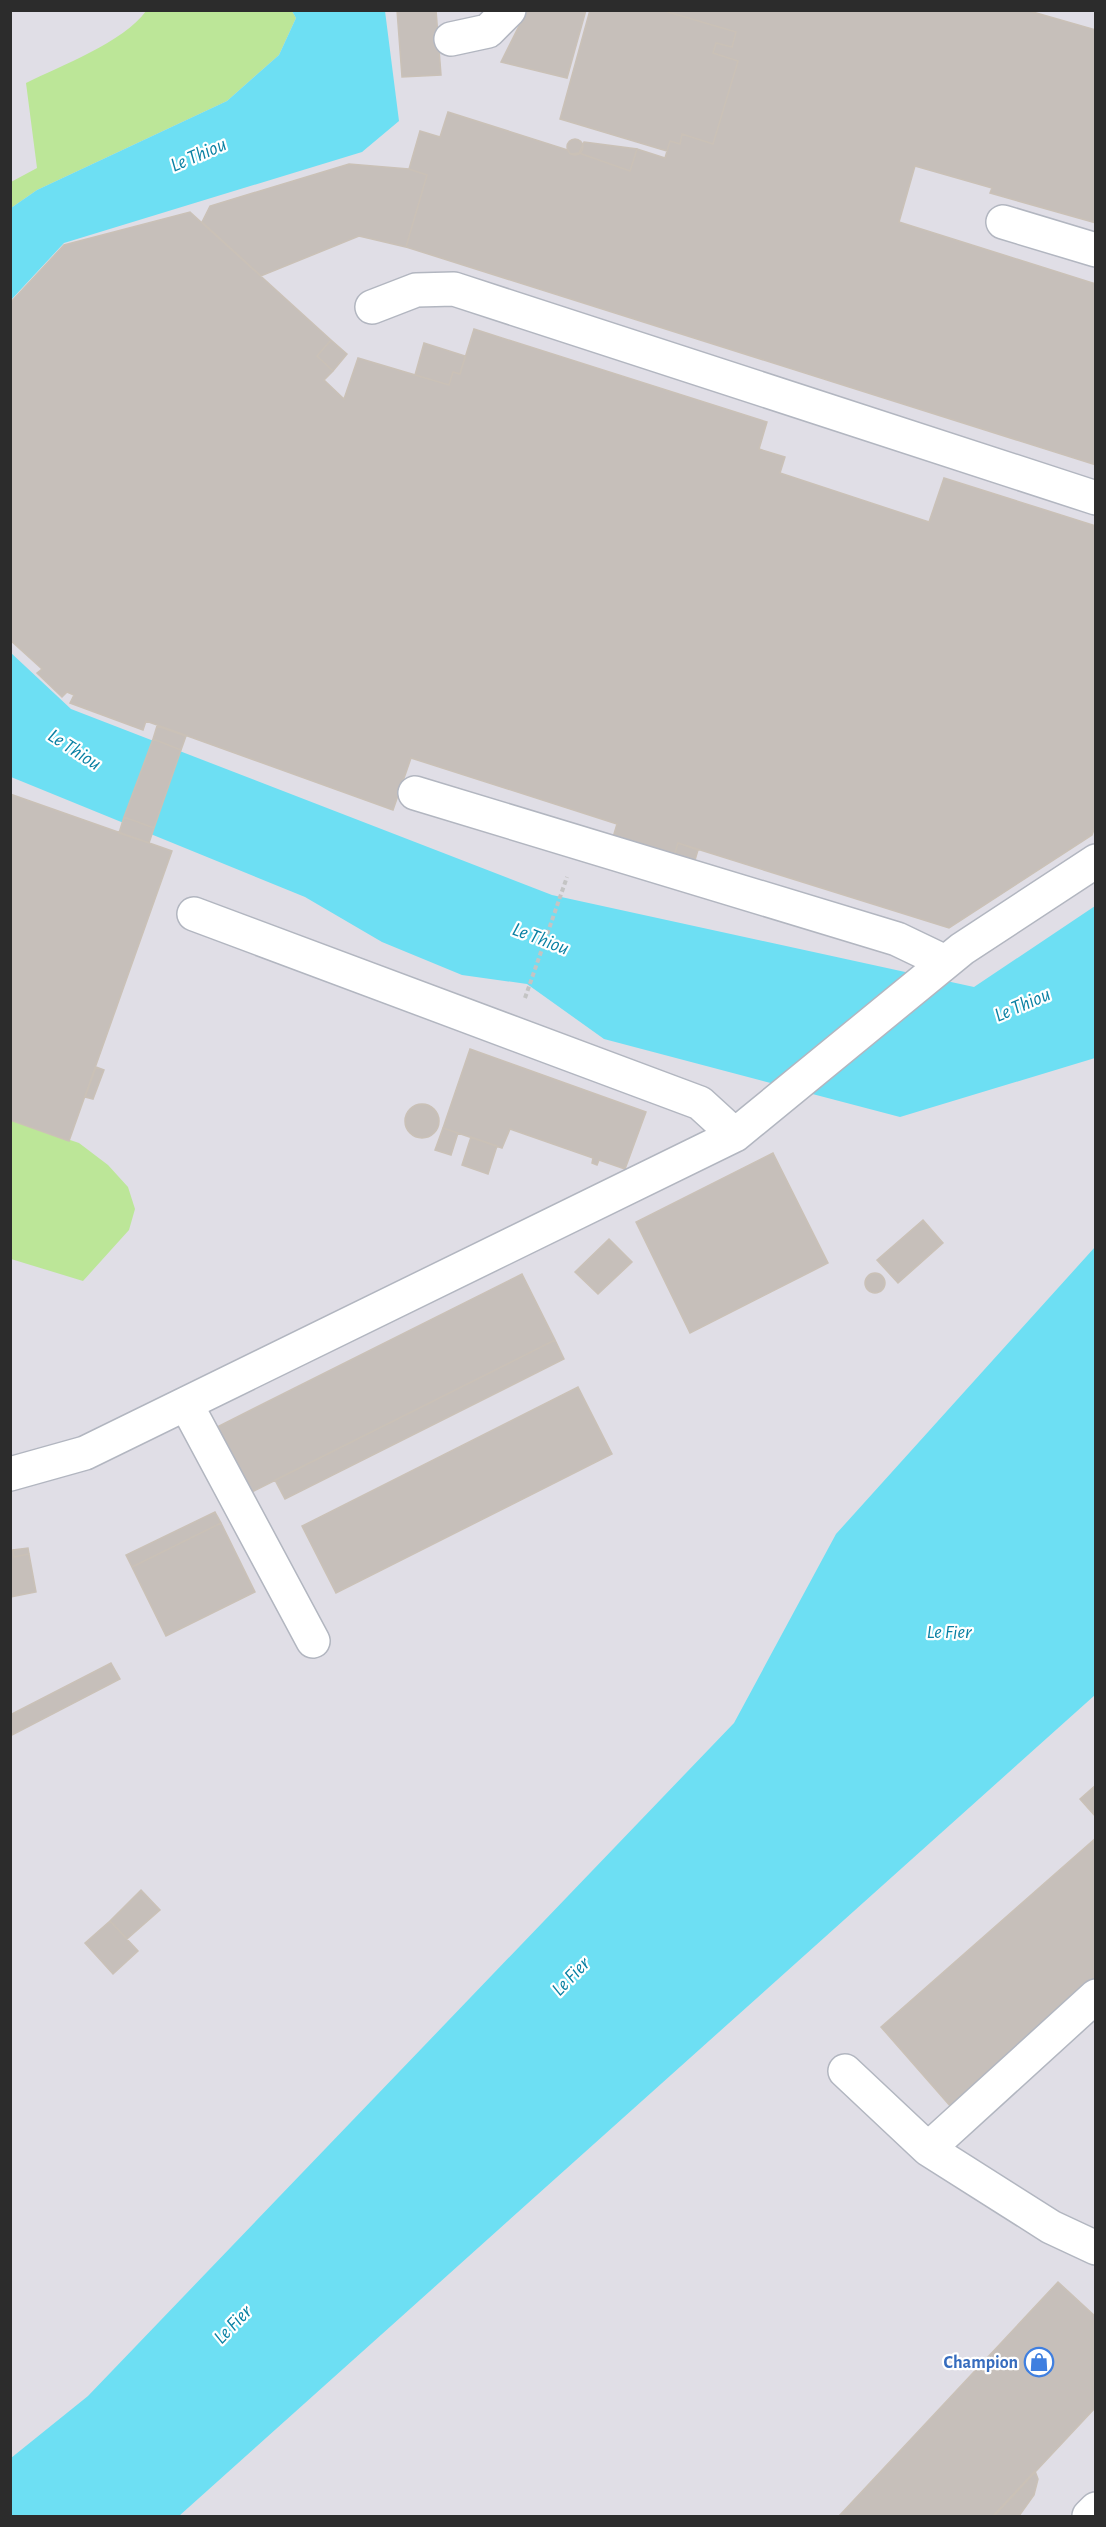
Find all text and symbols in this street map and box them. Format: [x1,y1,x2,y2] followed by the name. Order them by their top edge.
[167,134,229,176] water label: Le Thiou
[44,725,105,774] water label: Le Thiou
[510,919,572,959] water label: Le Thiou
[991,984,1053,1026] water label: Le Thiou
[927,1622,972,1642] water label: Le Fier
[548,1953,594,2000] water label: Le Fier
[210,2301,256,2348] water label: Le Fier
[1023,2346,1055,2378] shop icon: Champion
[944,2354,1018,2372] place label: Champion

